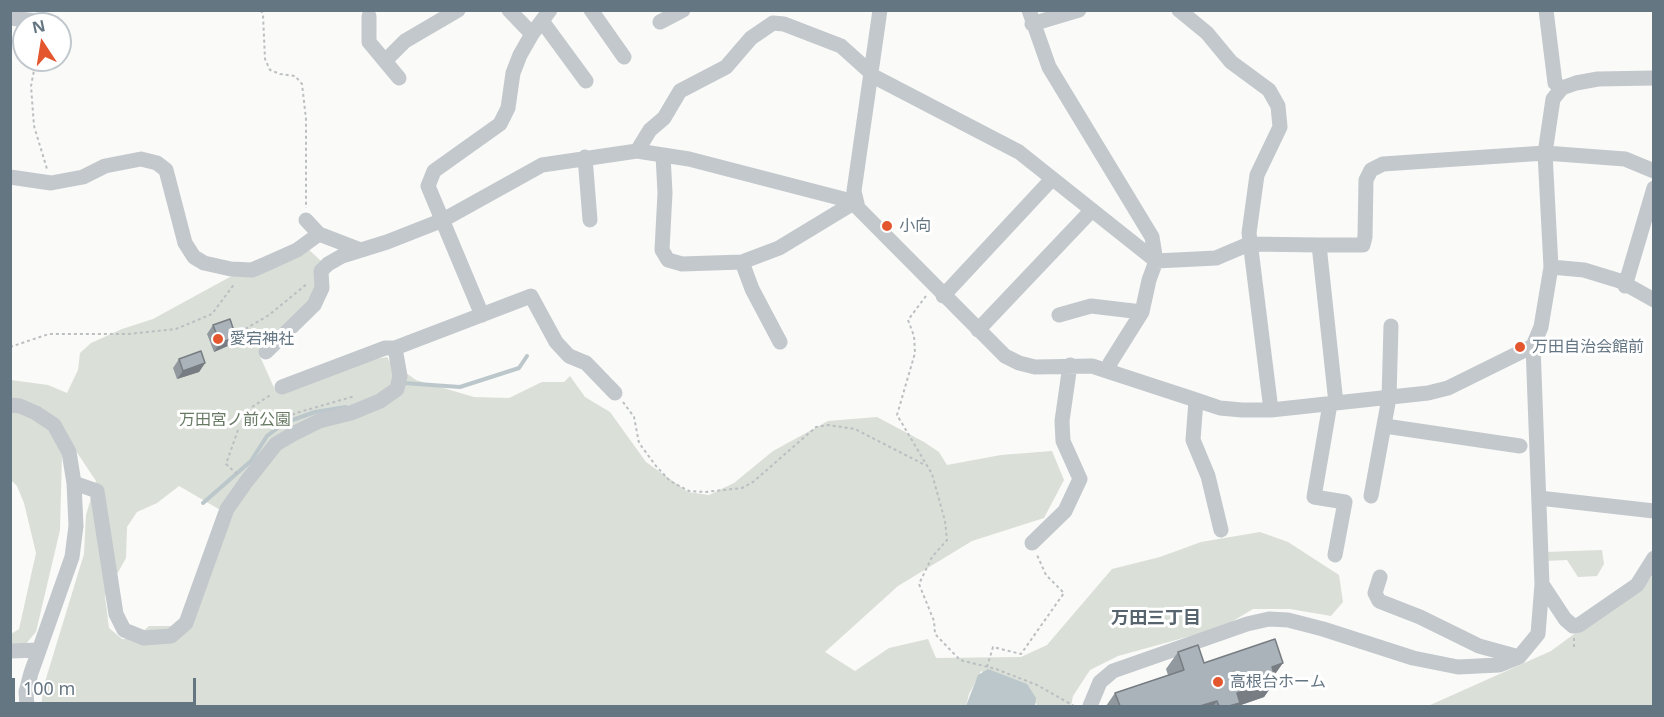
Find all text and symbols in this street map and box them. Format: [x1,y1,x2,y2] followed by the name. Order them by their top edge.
[12,12,72,72] north arrow
[30,14,47,38] text: N
[899,216,931,236] place label: 小向
[880,219,894,233] marker: 小向
[230,329,294,349] place label: 愛宕神社
[211,332,225,346] marker: 愛宕神社
[1532,337,1644,357] place label: 万田自治会館前
[1513,340,1527,354] marker: 万田自治会館前
[179,410,291,430] park label: 万田宮ノ前公園
[1111,608,1201,630] district label: 万田三丁目
[15,666,200,704] scale bar
[1230,672,1326,692] place label: 高根台ホーム
[1211,675,1225,689] marker: 高根台ホーム
[23,676,75,700] text: 100 m

